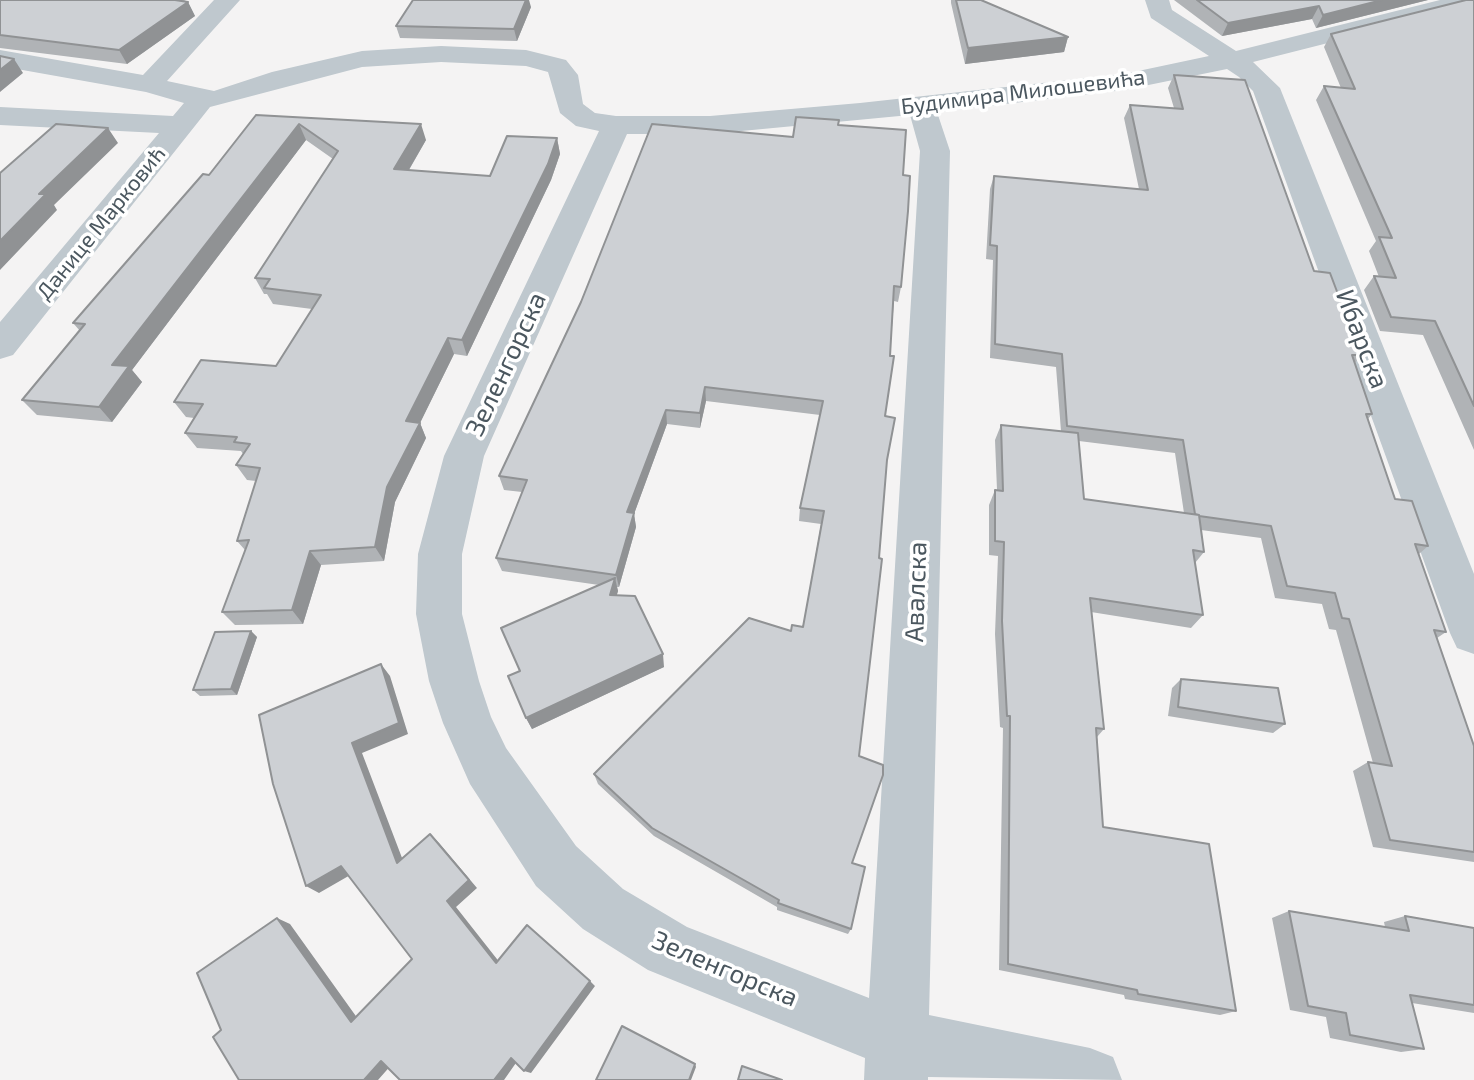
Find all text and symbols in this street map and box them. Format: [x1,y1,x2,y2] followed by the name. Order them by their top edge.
[899,64,1147,120] street label: Будимира Милошевића
[31,141,171,305] street label: Данице Марковић
[1329,285,1395,393] street label: Ибарска
[459,287,553,441] street label: Зеленгорска
[899,541,933,643] street label: Авалска
[648,924,802,1014] street label: Зеленгорска

